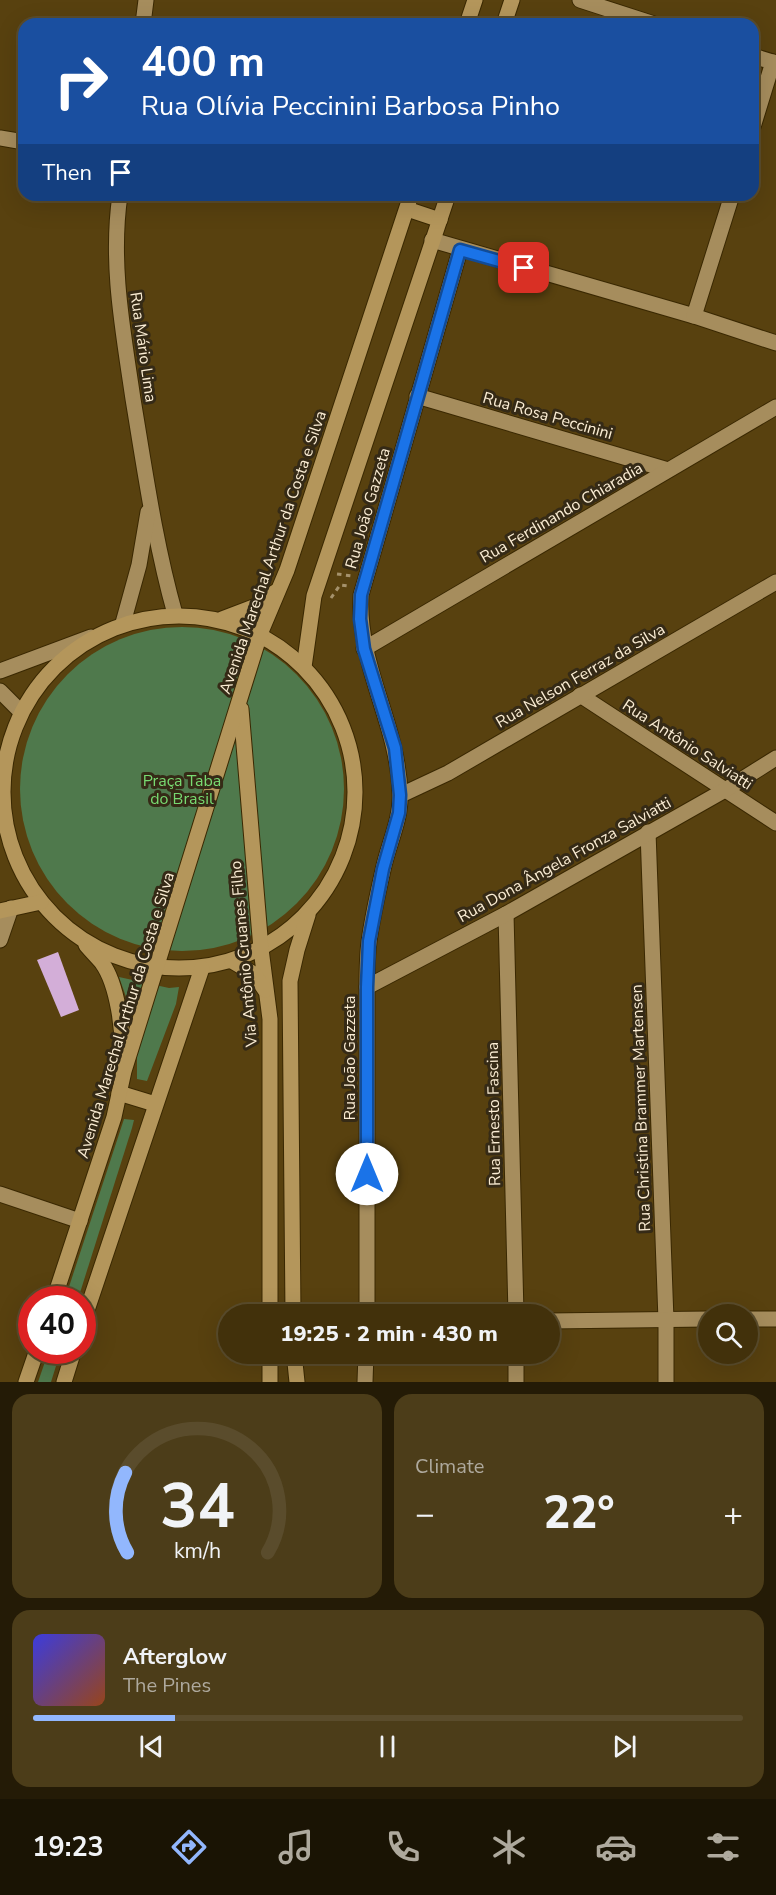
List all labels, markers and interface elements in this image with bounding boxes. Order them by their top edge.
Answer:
text: 400 m [141,34,265,91]
icon: right [42,42,120,120]
text: Rua Olívia Peccinini Barbosa Pinho [141,88,560,125]
icon: arrive [104,156,137,189]
text: Then [42,158,92,188]
pin [498,242,549,293]
icon: arrive [507,251,540,284]
street label: Rua Mário Lima [124,290,162,404]
street label: Rua Rosa Peccinini [480,387,615,445]
street label: Avenida Marechal Arthur da Costa e Silva [214,408,332,697]
street label: Rua João Gazzeta [340,445,396,571]
street label: Rua Ferdinando Chiaradia [476,457,647,569]
street label: Rua Nelson Ferraz da Silva [492,618,669,733]
street label: Rua Antônio Salviatti [618,694,757,795]
park label: Praça Taba do Brasil [143,770,221,810]
street label: Rua Dona Ângela Fronza Salviatti [454,792,675,928]
street label: Via Antônio Cruanes Filho [225,860,263,1049]
street label: Avenida Marechal Arthur da Costa e Silva [72,870,180,1161]
street label: Rua Christina Brammer Martensen [626,984,656,1232]
street label: Rua João Gazzeta [339,995,361,1121]
street label: Rua Ernesto Fascina [482,1042,506,1186]
position arrow [335,1142,399,1206]
speed limit sign: 40 [18,1286,96,1364]
map controls [698,1304,758,1364]
button: search [698,1304,758,1364]
text: 19:25 · 2 min · 430 m [280,1319,498,1349]
text: Climate [415,1453,484,1480]
text: 34 [160,1464,234,1549]
text: 22° [543,1483,615,1544]
text: − [415,1492,435,1537]
text: + [723,1492,743,1537]
text: km/h [173,1536,221,1566]
text: Afterglow [123,1642,227,1672]
text: The Pines [123,1672,211,1699]
icon: previous [135,1730,168,1763]
icon: pause [371,1730,404,1763]
icon: next [608,1730,641,1763]
icon: directions [168,1826,210,1868]
icon: music [275,1826,317,1868]
icon: phone [382,1826,424,1868]
icon: climate [488,1826,530,1868]
icon: car [595,1826,637,1868]
icon: filters [702,1826,744,1868]
text: 19:23 [32,1829,104,1866]

